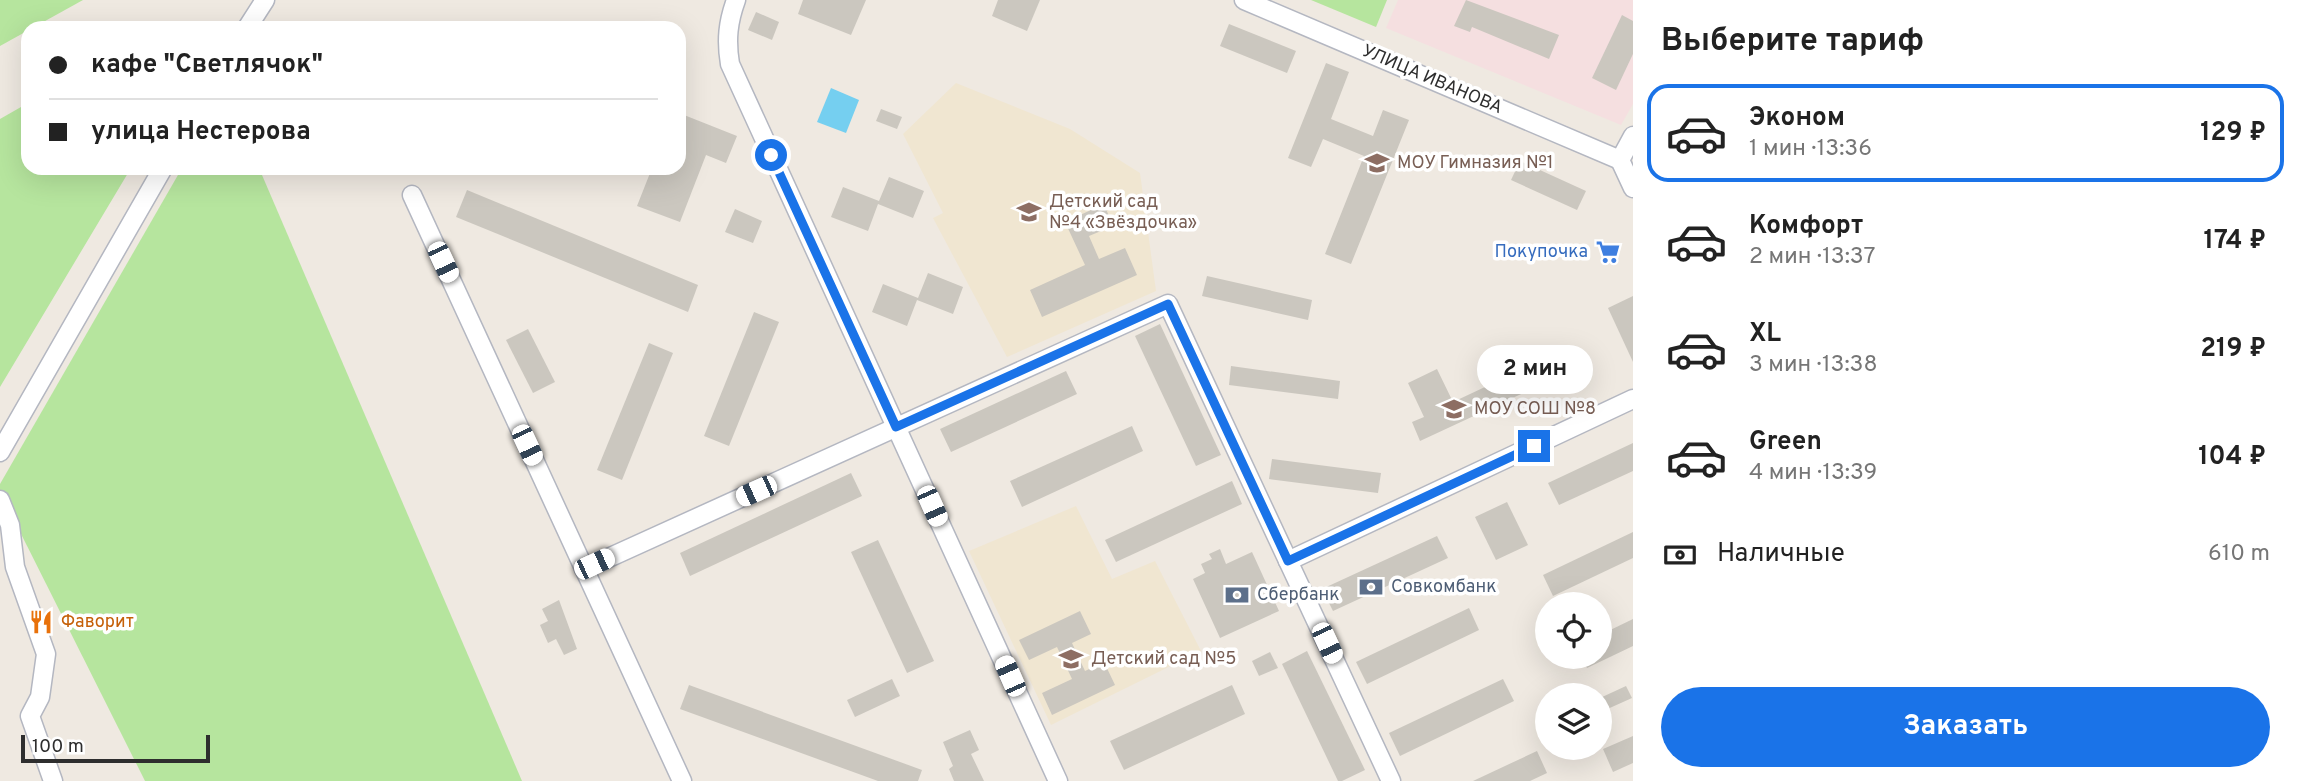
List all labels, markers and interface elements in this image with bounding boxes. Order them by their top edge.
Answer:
text: Выберите тариф [1661,22,1924,62]
street label: УЛИЦА ИВАНОВА [1358,40,1506,120]
text: кафе "Светлячок" [91,49,323,82]
icon: car [1665,102,1728,165]
text: Эконом [1749,102,1845,135]
text: улица Нестерова [91,116,311,149]
text: 129 ₽ [2200,117,2266,150]
text: 1 мин · 13:36 [1749,135,1872,164]
route start [755,139,787,171]
school or university icon: МОУ Гимназия №1 [1363,149,1391,177]
place label: МОУ Гимназия №1 [1397,152,1554,175]
place label: Детский сад №4 «Звёздочка» [1049,191,1197,235]
school or university icon: Детский сад №4 «Звёздочка» [1015,198,1043,226]
icon: car [1665,210,1728,273]
text: Комфорт [1749,210,1863,243]
text: 174 ₽ [2204,225,2266,258]
supermarket icon: Покупочка [1594,238,1622,266]
car [425,239,462,285]
place label: Покупочка [1495,241,1588,264]
text: 2 мин · 13:37 [1749,243,1875,272]
icon: car [1665,318,1728,381]
text: XL [1749,318,1781,351]
text: 219 ₽ [2200,333,2266,366]
callout: 2 мин [1476,344,1592,394]
text: 3 мин · 13:38 [1749,351,1877,380]
text: 2 мин [1503,355,1567,384]
school or university icon: МОУ СОШ №8 [1440,395,1468,423]
place label: МОУ СОШ №8 [1474,398,1596,421]
car [509,422,546,468]
icon: car [1665,426,1728,489]
text: Green [1749,426,1822,459]
route end [1518,430,1550,462]
text: 104 ₽ [2198,441,2266,474]
text: 4 мин · 13:39 [1749,459,1877,488]
car [733,473,780,509]
car [914,483,951,529]
icon: cash [1661,536,1699,574]
text: Наличные [1717,538,1845,571]
text: 610 m [2208,540,2270,569]
car [571,546,618,582]
bank icon: Совкомбанк [1357,573,1385,601]
place label: Совкомбанк [1391,576,1496,599]
bank icon: Сбербанк [1223,581,1251,609]
place label: Сбербанк [1257,584,1340,607]
map controls [1535,592,1612,760]
button: locate [1535,592,1612,669]
restaurant icon: Фаворит [27,608,55,636]
place label: Фаворит [61,611,134,634]
car [1309,620,1346,666]
school or university icon: Детский сад №5 [1057,645,1085,673]
place label: Детский сад №5 [1091,648,1236,671]
car [992,653,1029,699]
button: layers [1535,683,1612,760]
button: Заказать [1661,687,2270,767]
scale bar [21,732,210,764]
text: 100 m [32,735,84,759]

